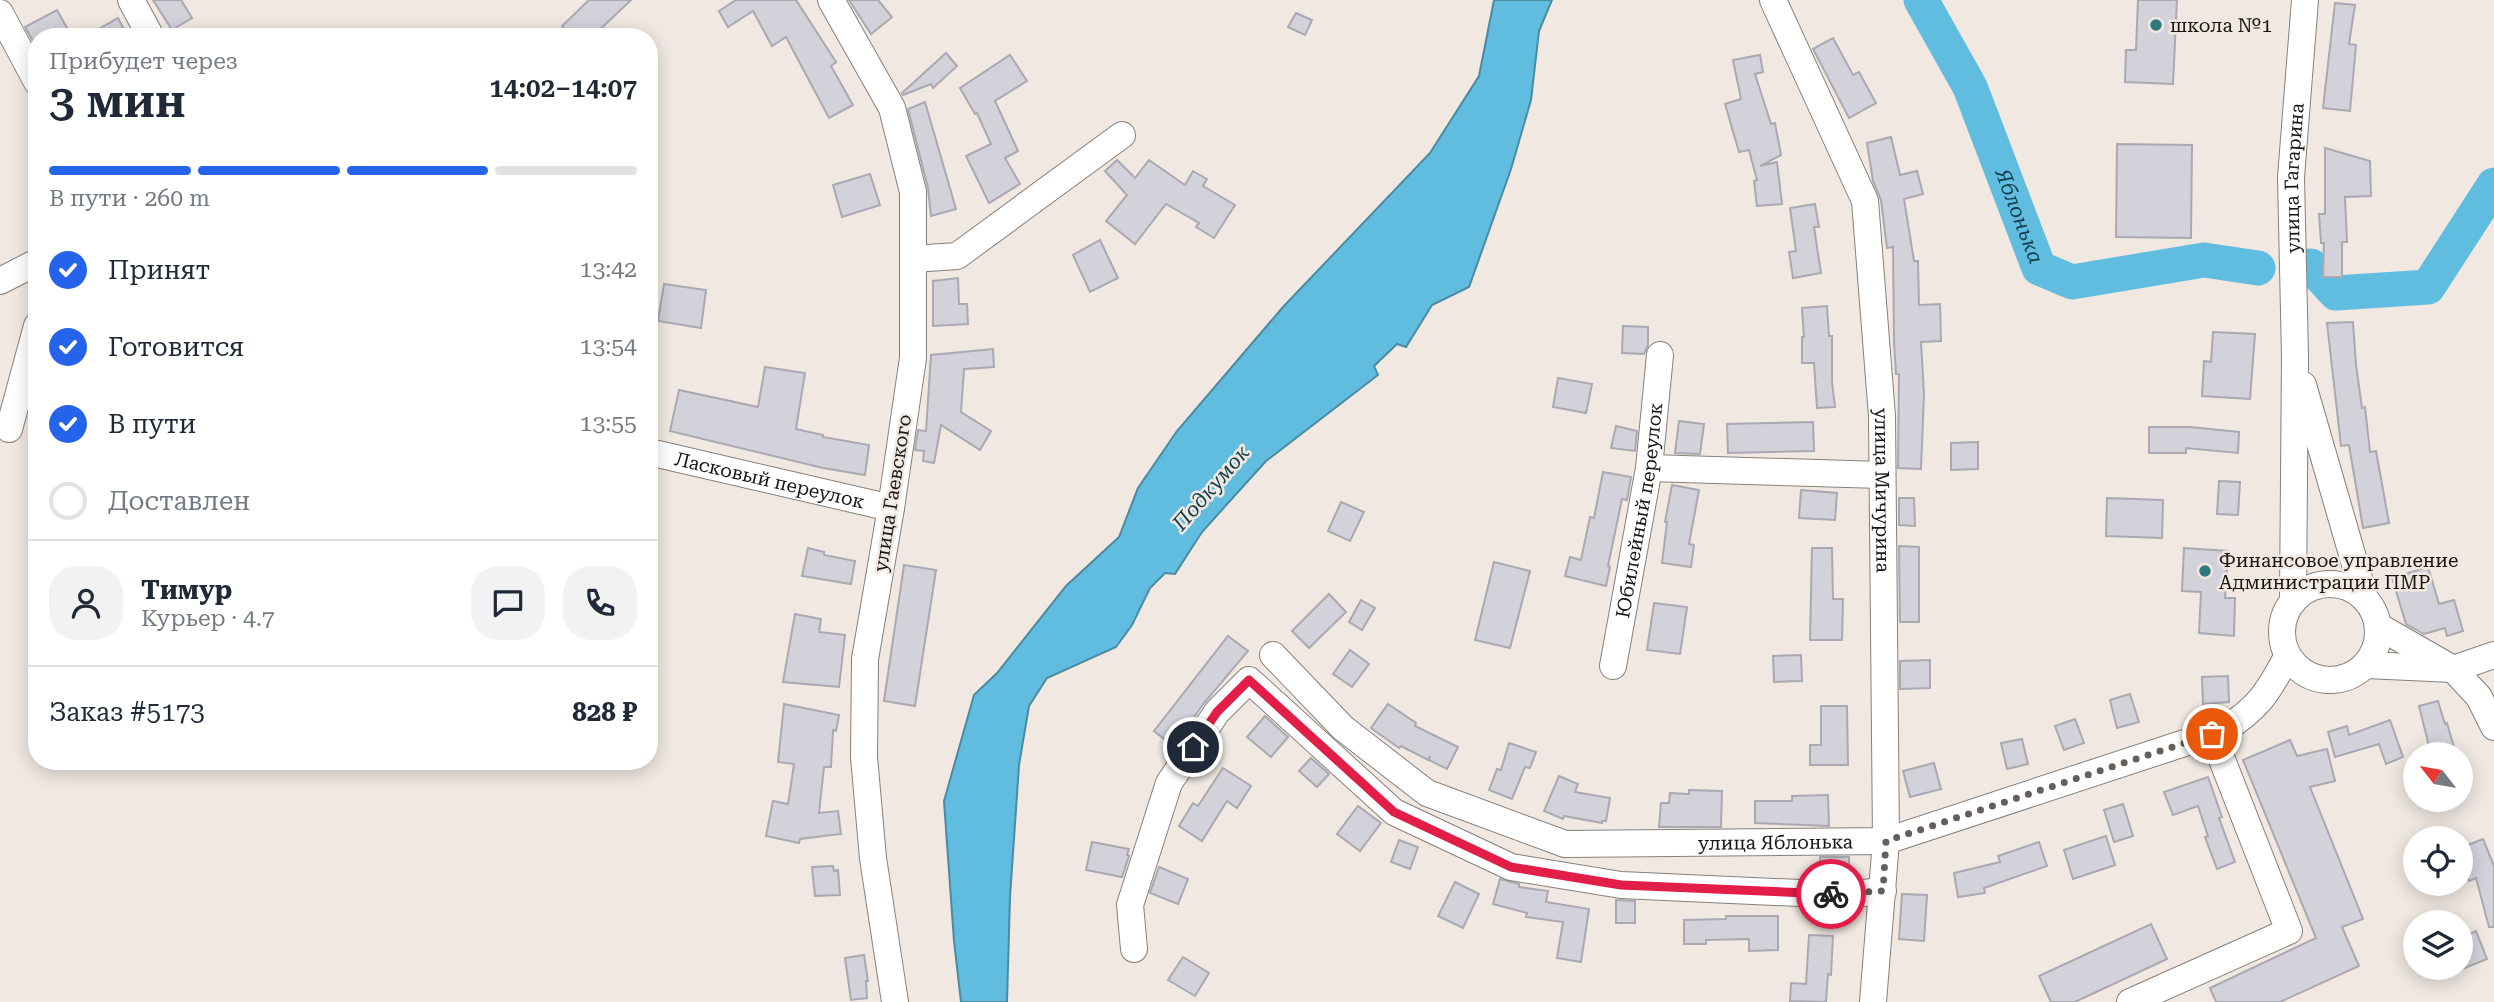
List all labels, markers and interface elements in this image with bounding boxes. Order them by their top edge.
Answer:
place label: школа №1 [2170,14,2272,37]
marker: школа №1 [2148,17,2164,33]
text: Прибудет через [49,48,238,75]
text: 14:02–14:07 [489,73,637,103]
text: 3 мин [49,74,186,128]
street label: улица Гагарина [2280,101,2309,254]
water label: Яблонька [1990,164,2048,267]
text: В пути · 260 m [49,185,210,212]
icon: check [49,251,87,289]
text: Принят [108,255,210,285]
text: 13:42 [580,256,637,283]
icon: check [49,328,87,366]
text: Готовится [108,332,244,362]
text: 13:54 [580,333,637,360]
street label: Юбилейный переулок [1611,401,1667,620]
icon: check [49,405,87,443]
street label: улица Мичурина [1869,407,1894,573]
text: В пути [108,409,196,439]
text: 13:55 [580,410,637,437]
street label: улица Гаевского [869,413,916,573]
water label: Подкумок [1167,440,1255,536]
street label: Ласковый переулок [672,447,867,514]
text: Доставлен [108,486,250,516]
place label: Финансовое управление Администрации ПМР [2219,549,2458,594]
marker: Финансовое управление Администрации ПМР [2197,563,2213,579]
button: person [49,566,123,640]
button: chat [471,566,545,640]
button: phone [563,566,637,640]
text: Тимур [141,575,232,605]
text: Курьер · 4.7 [141,605,275,632]
text: Заказ #5173 [49,697,205,727]
text: 828 ₽ [572,697,637,727]
pin [2182,704,2242,764]
icon: bag [2193,715,2231,753]
pin [1163,717,1223,777]
icon: home [1174,728,1212,766]
north arrow [2403,742,2473,812]
map controls [2403,742,2473,980]
button: locate [2403,826,2473,896]
street label: улица Яблонька [1698,830,1854,855]
courier [1796,859,1866,929]
icon: bike [1812,875,1850,913]
button: layers [2403,910,2473,980]

